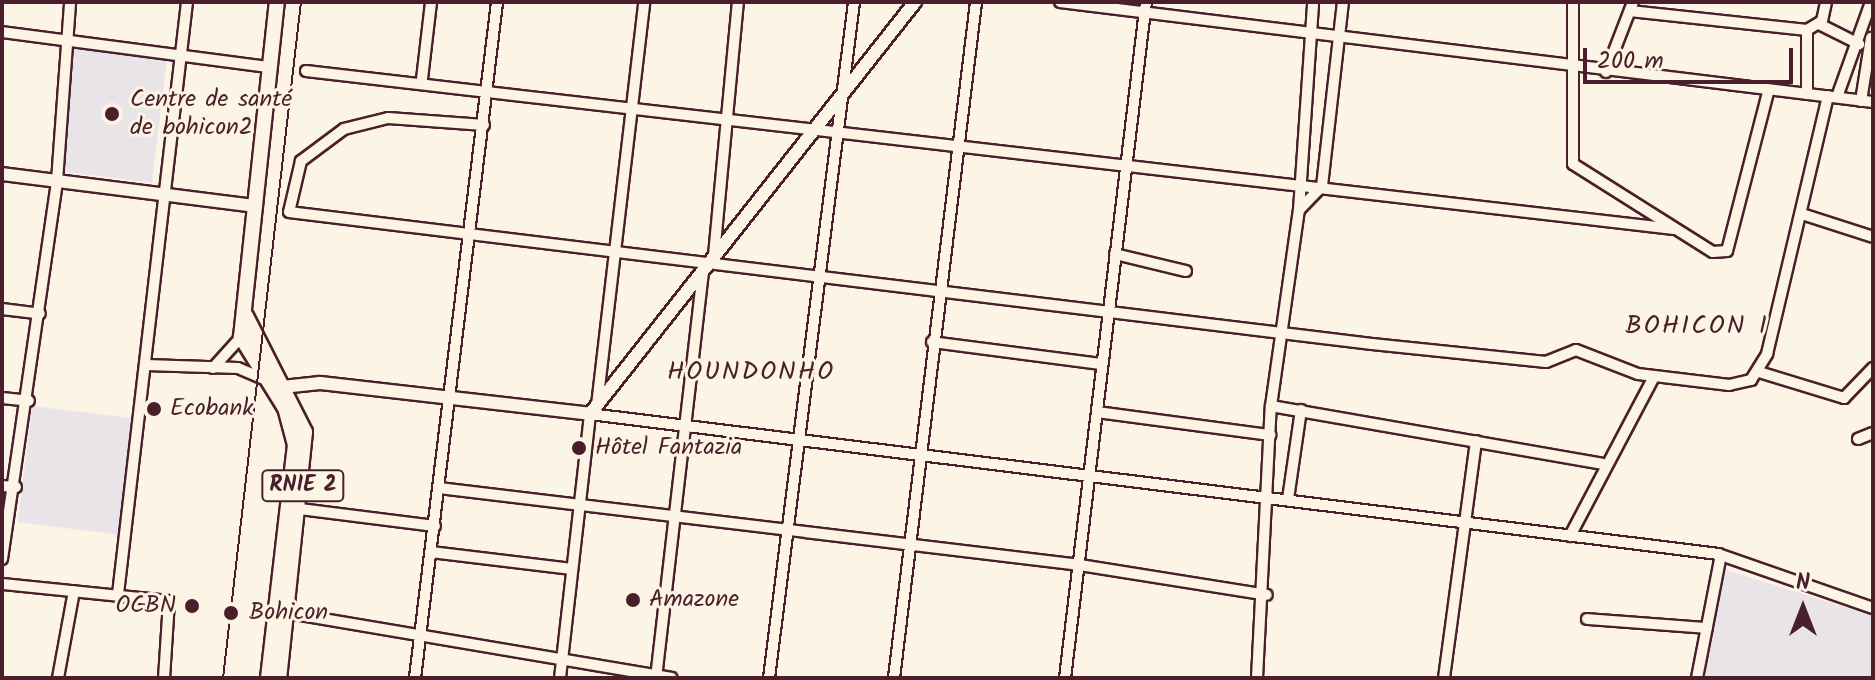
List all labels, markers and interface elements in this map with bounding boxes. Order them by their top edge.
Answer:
scale bar [1587,32,1797,82]
text: 200 m [1597,42,1664,81]
place label: Centre de santé de bohicon2 [130,86,292,142]
marker: Centre de santé de bohicon2 [101,103,123,125]
district label: BOHICON I [1625,311,1769,343]
district label: HOUNDONHO [667,357,835,389]
place label: Ecobank [170,395,253,423]
marker: Ecobank [145,400,163,418]
place label: Hôtel Fantazia [595,434,742,462]
marker: Hôtel Fantazia [570,439,588,457]
road number: RNIE 2 [261,468,345,504]
text: N [1796,566,1810,601]
north arrow [1763,568,1843,648]
place label: Amazone [649,586,739,614]
marker: Amazone [624,591,642,609]
place label: OCBN [115,592,176,620]
marker: OCBN [183,597,201,615]
place label: Bohicon [249,599,328,627]
marker: Bohicon [220,602,242,624]

